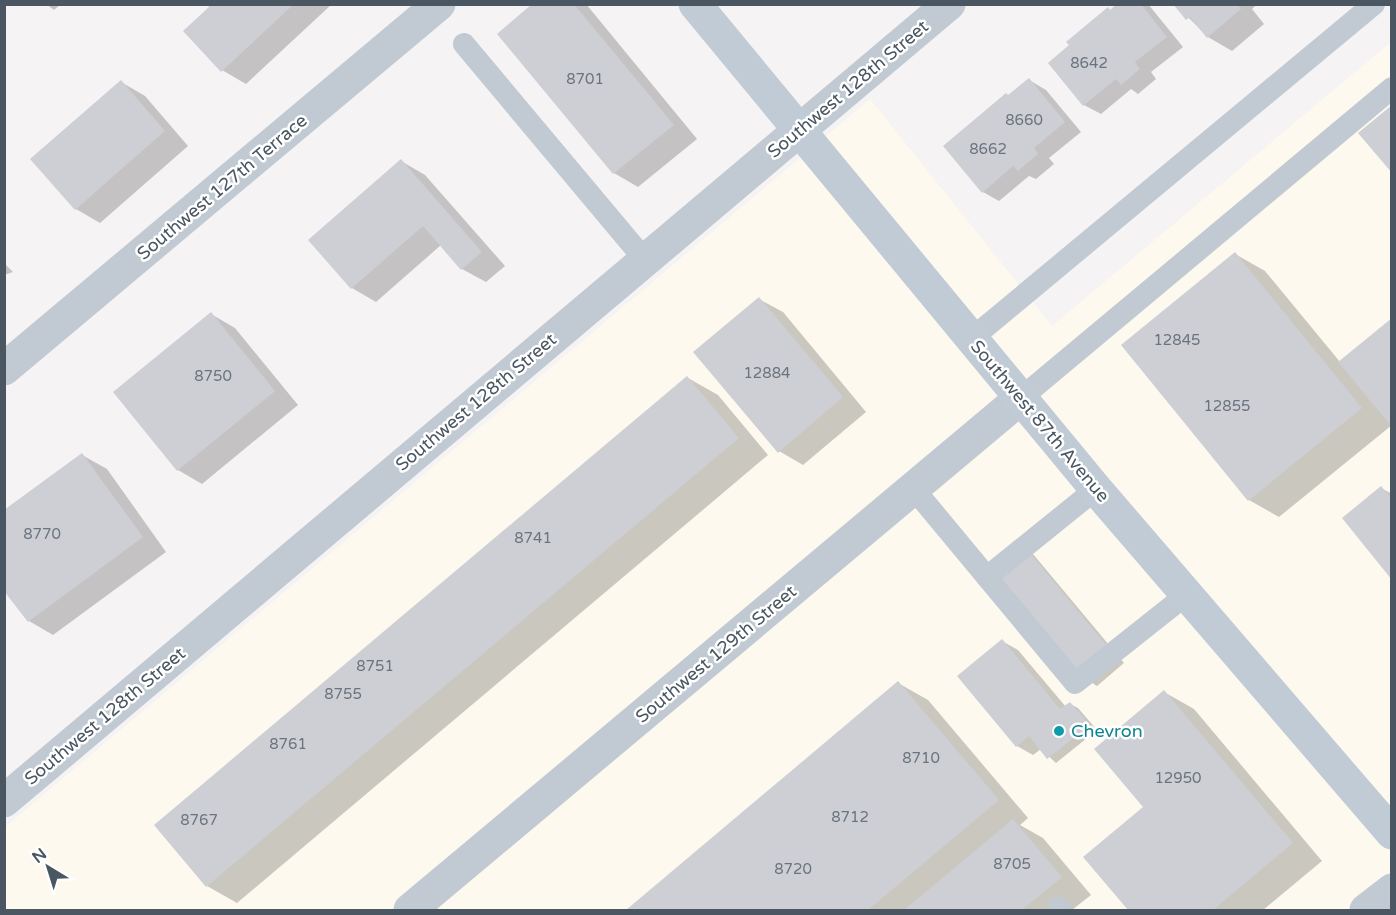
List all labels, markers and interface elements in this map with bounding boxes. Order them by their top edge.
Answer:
street label: Southwest 128th Street [763,15,933,163]
house number: 8642 [1070,54,1108,72]
house number: 8701 [566,70,604,88]
street label: Southwest 127th Terrace [133,109,311,265]
house number: 8660 [1005,111,1043,129]
house number: 8662 [969,140,1007,158]
street label: Southwest 128th Street [391,328,561,476]
house number: 12845 [1153,331,1201,349]
street label: Southwest 87th Avenue [966,336,1114,506]
house number: 12884 [743,364,791,382]
house number: 8750 [194,367,232,385]
house number: 12855 [1203,397,1251,415]
house number: 8770 [23,525,61,543]
house number: 8741 [514,529,552,547]
street label: Southwest 129th Street [631,580,801,728]
street label: Southwest 128th Street [20,642,190,790]
house number: 8751 [356,657,394,675]
house number: 8755 [324,685,362,703]
place label: Chevron [1071,720,1143,742]
marker: Chevron [1052,724,1066,738]
house number: 8761 [269,735,307,753]
house number: 8710 [902,749,940,767]
house number: 12950 [1154,769,1202,787]
house number: 8712 [831,808,869,826]
house number: 8767 [180,811,218,829]
north arrow [18,837,78,897]
text: N [28,844,51,868]
house number: 8705 [993,855,1031,873]
house number: 8720 [774,860,812,878]

